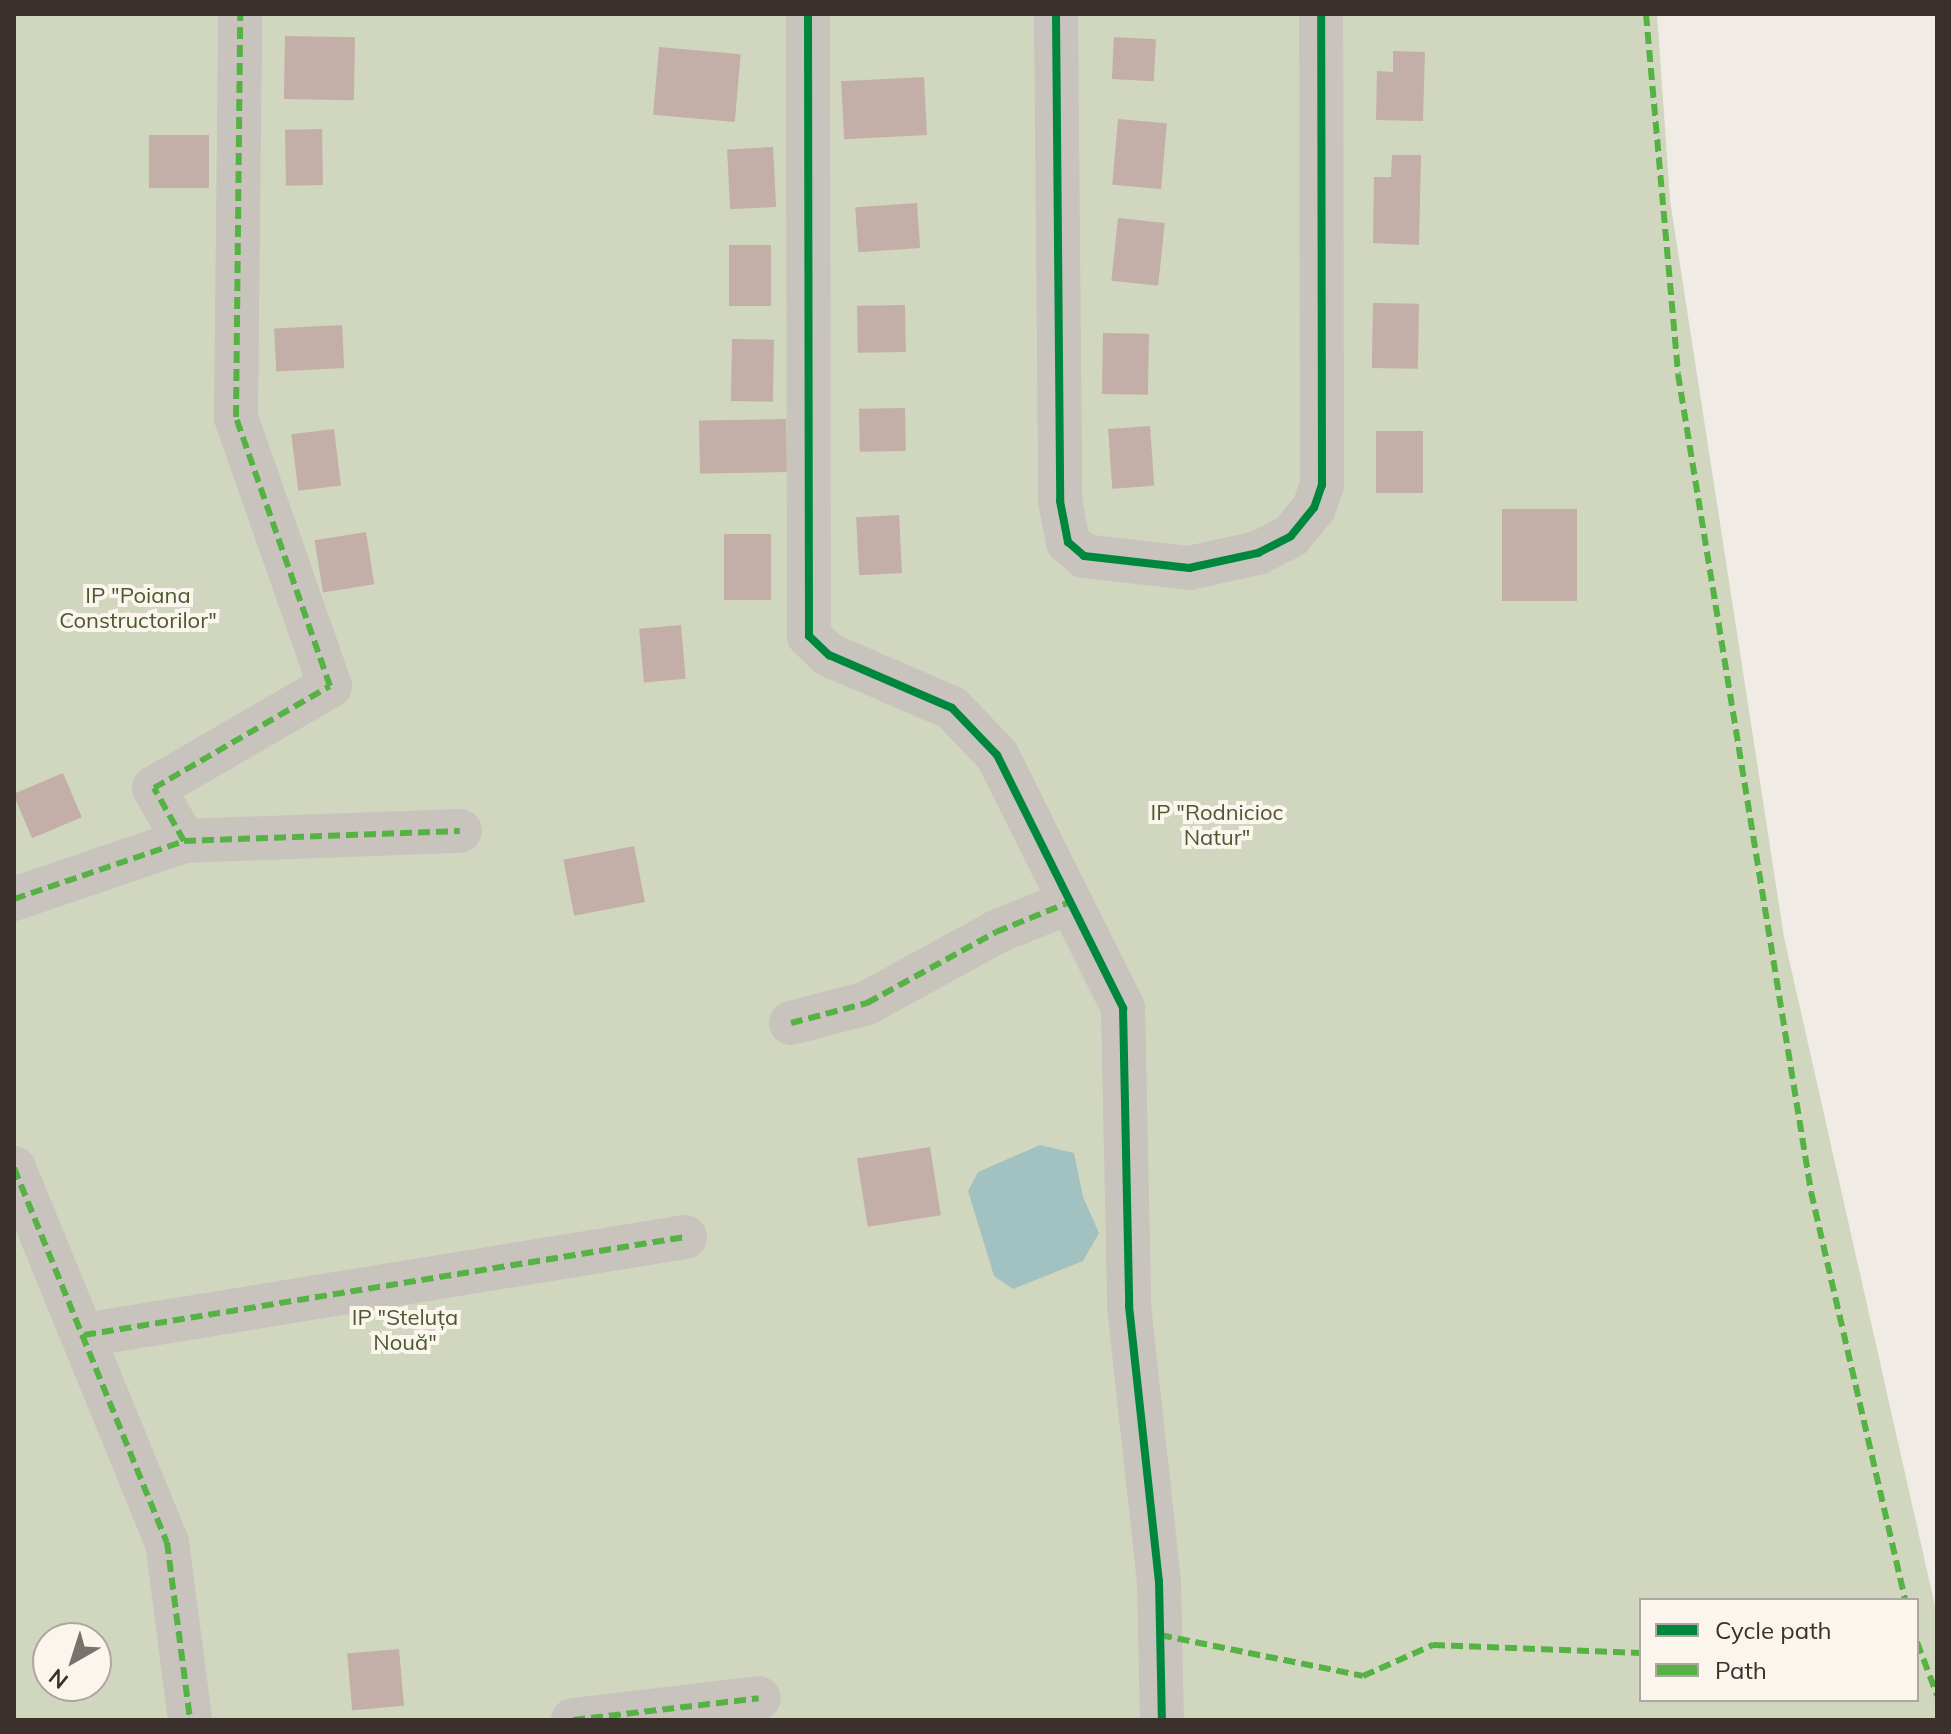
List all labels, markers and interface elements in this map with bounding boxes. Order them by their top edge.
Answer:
park label: IP "Poiana Constructorilor" [59,582,217,634]
park label: IP "Rodnicioc Natur" [1151,799,1283,850]
park label: IP "Steluța Nouă" [352,1304,458,1356]
legend [1639,1598,1919,1702]
text: Cycle path [1715,1615,1832,1645]
north arrow [32,1622,112,1702]
text: Path [1715,1655,1767,1685]
text: N [43,1663,73,1695]

